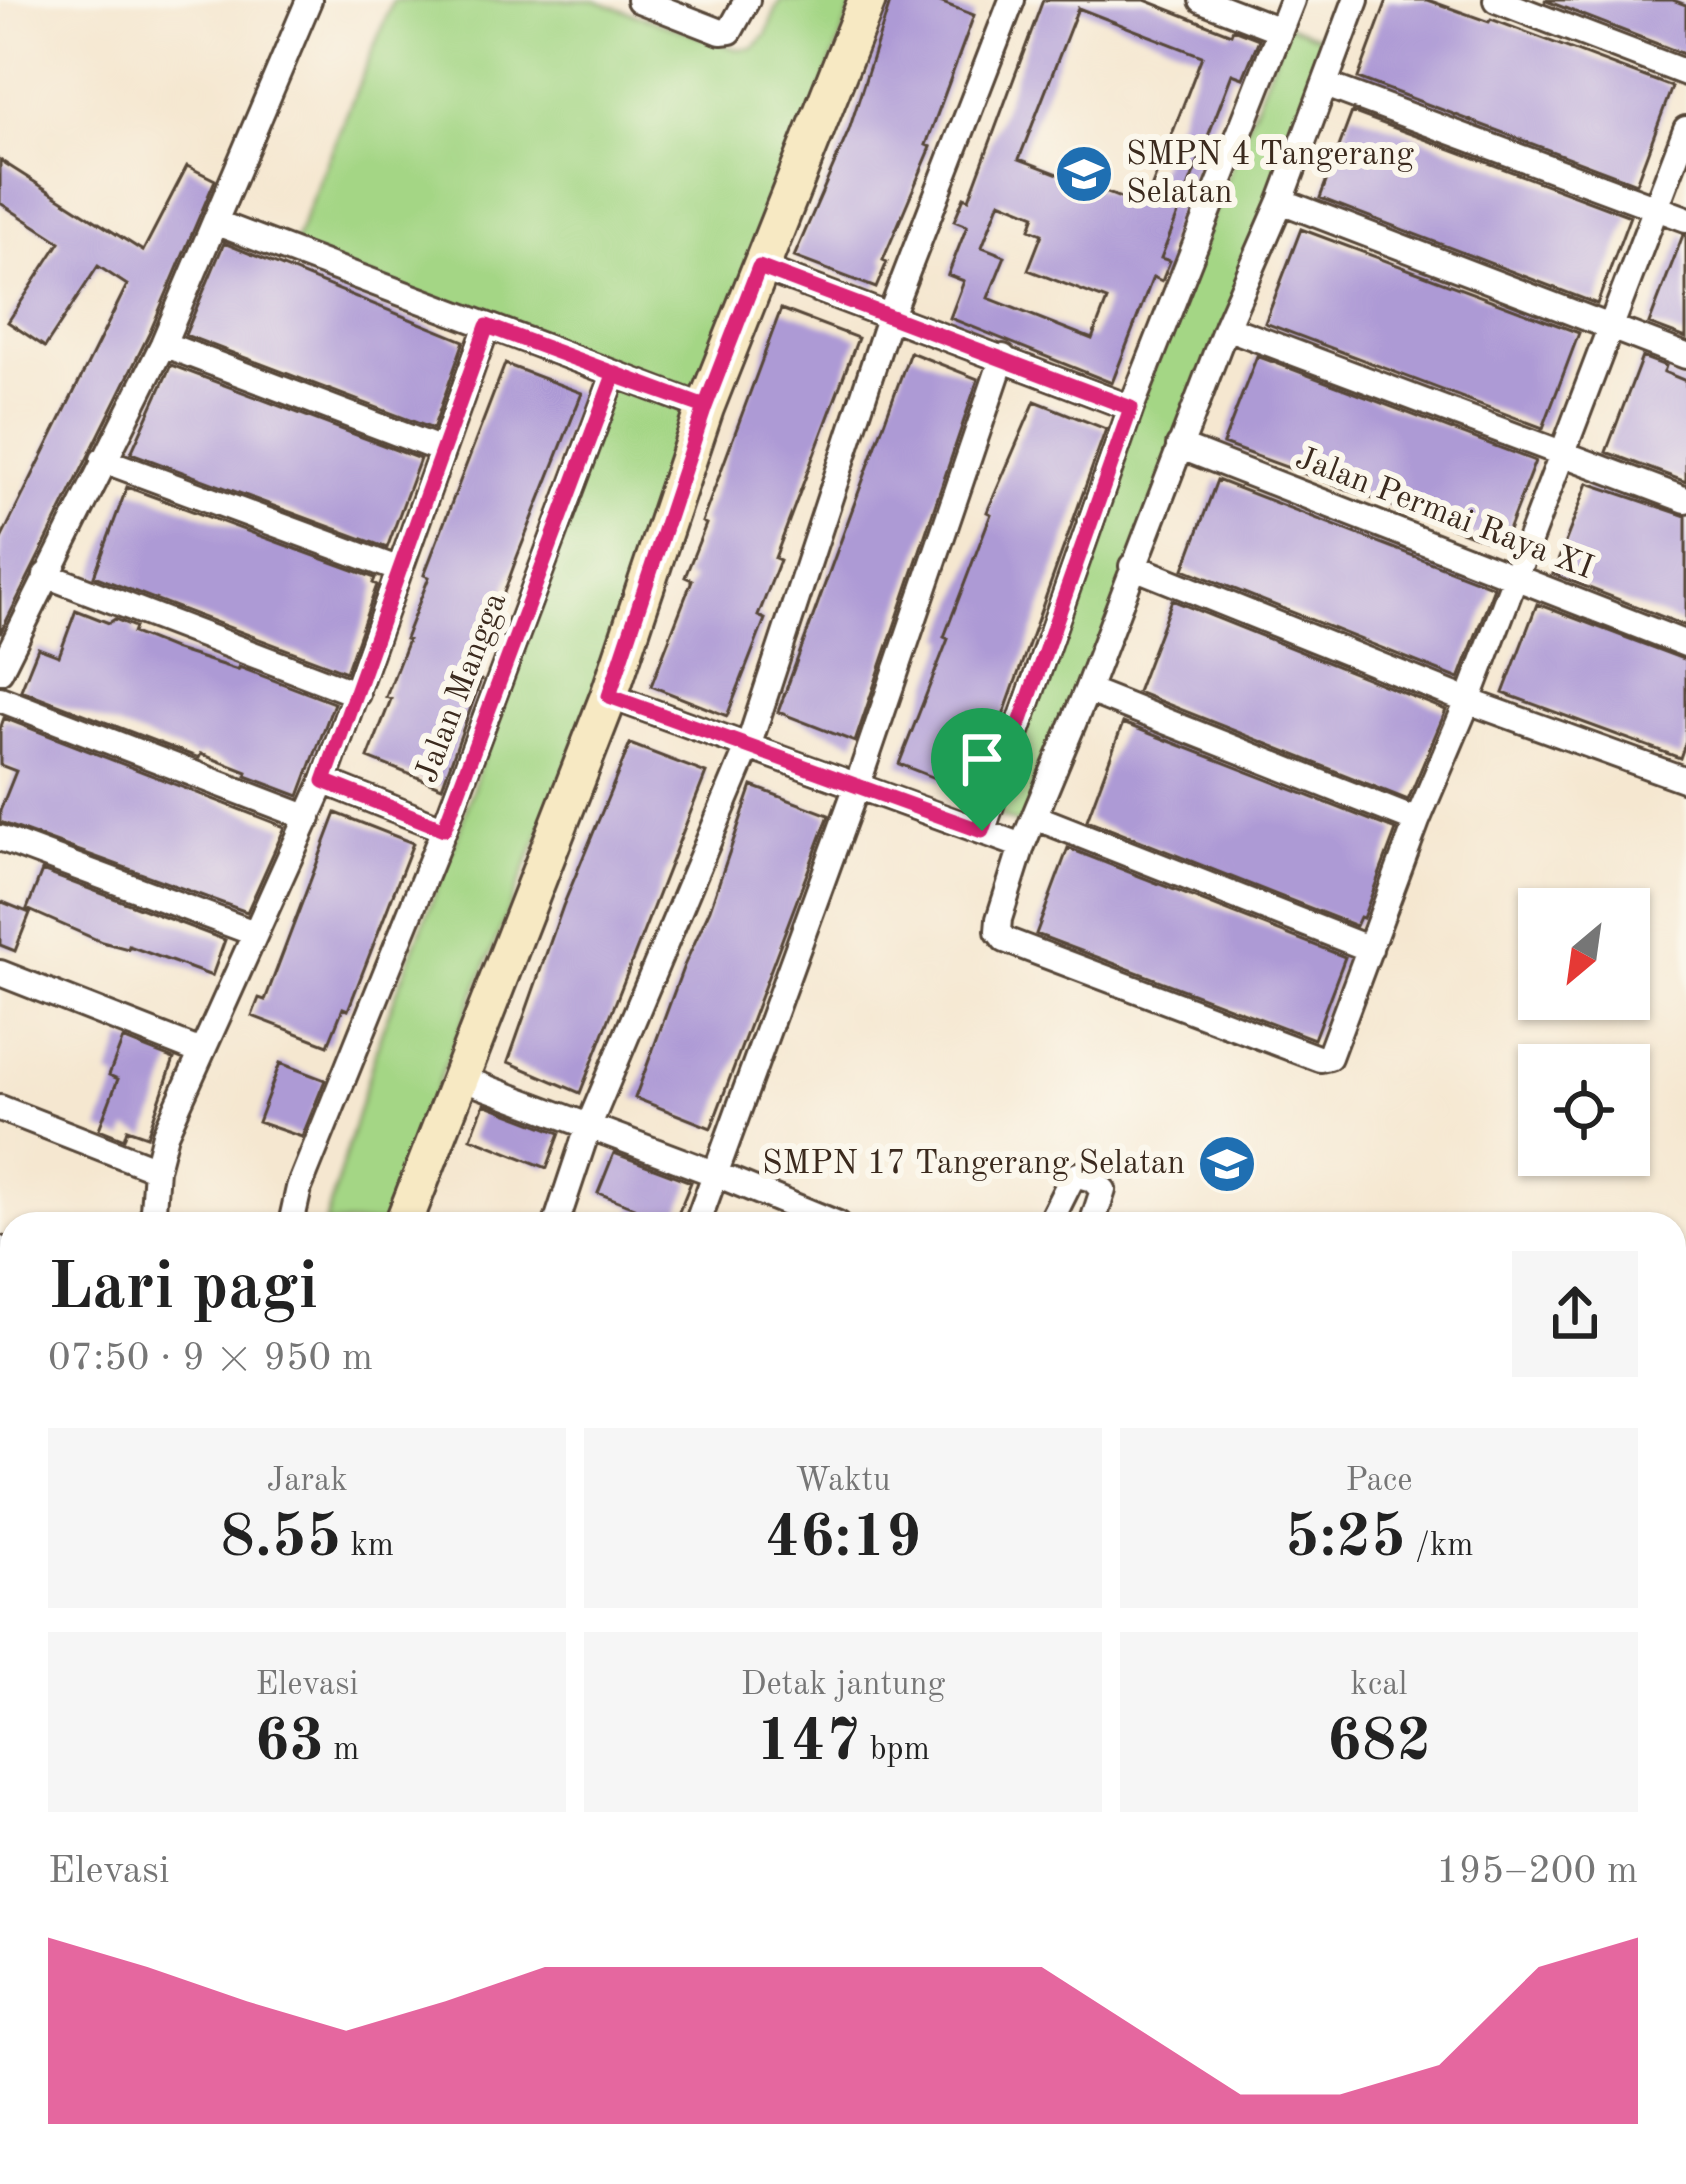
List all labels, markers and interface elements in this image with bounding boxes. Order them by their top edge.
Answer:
place label: SMPN 4 Tangerang Selatan [1126,139,1414,210]
school or university icon: SMPN 4 Tangerang Selatan [1053,143,1115,205]
street label: Jalan Permai Raya XI [1291,442,1597,586]
street label: Jalan Mangga [411,589,513,787]
pin [931,708,1033,831]
icon: arrive [949,726,1015,792]
north arrow [1518,888,1650,1020]
map controls [1518,888,1650,1176]
button: locate [1518,1044,1650,1176]
school or university icon: SMPN 17 Tangerang Selatan [1196,1133,1258,1195]
place label: SMPN 17 Tangerang Selatan [762,1148,1185,1181]
button: share [1512,1251,1638,1377]
text: Lari pagi [48,1257,318,1323]
text: 07:50 · 9 × 950 m [48,1339,373,1378]
text: Jarak [266,1465,348,1498]
text: Waktu [795,1465,891,1498]
text: Pace [1346,1465,1412,1498]
text: 8.55 [220,1509,341,1569]
text: 46:19 [765,1509,921,1569]
text: 5:25 [1285,1509,1406,1569]
text: km [341,1530,394,1563]
text: /km [1406,1530,1473,1563]
text: Elevasi [256,1669,358,1702]
text: Detak jantung [741,1669,945,1702]
text: kcal [1351,1669,1407,1702]
text: 63 [254,1713,324,1773]
text: 147 [756,1713,860,1773]
text: 682 [1327,1713,1431,1773]
text: m [324,1734,360,1767]
text: bpm [860,1734,930,1767]
text: Elevasi [48,1852,170,1891]
text: 195–200 m [1436,1852,1638,1891]

